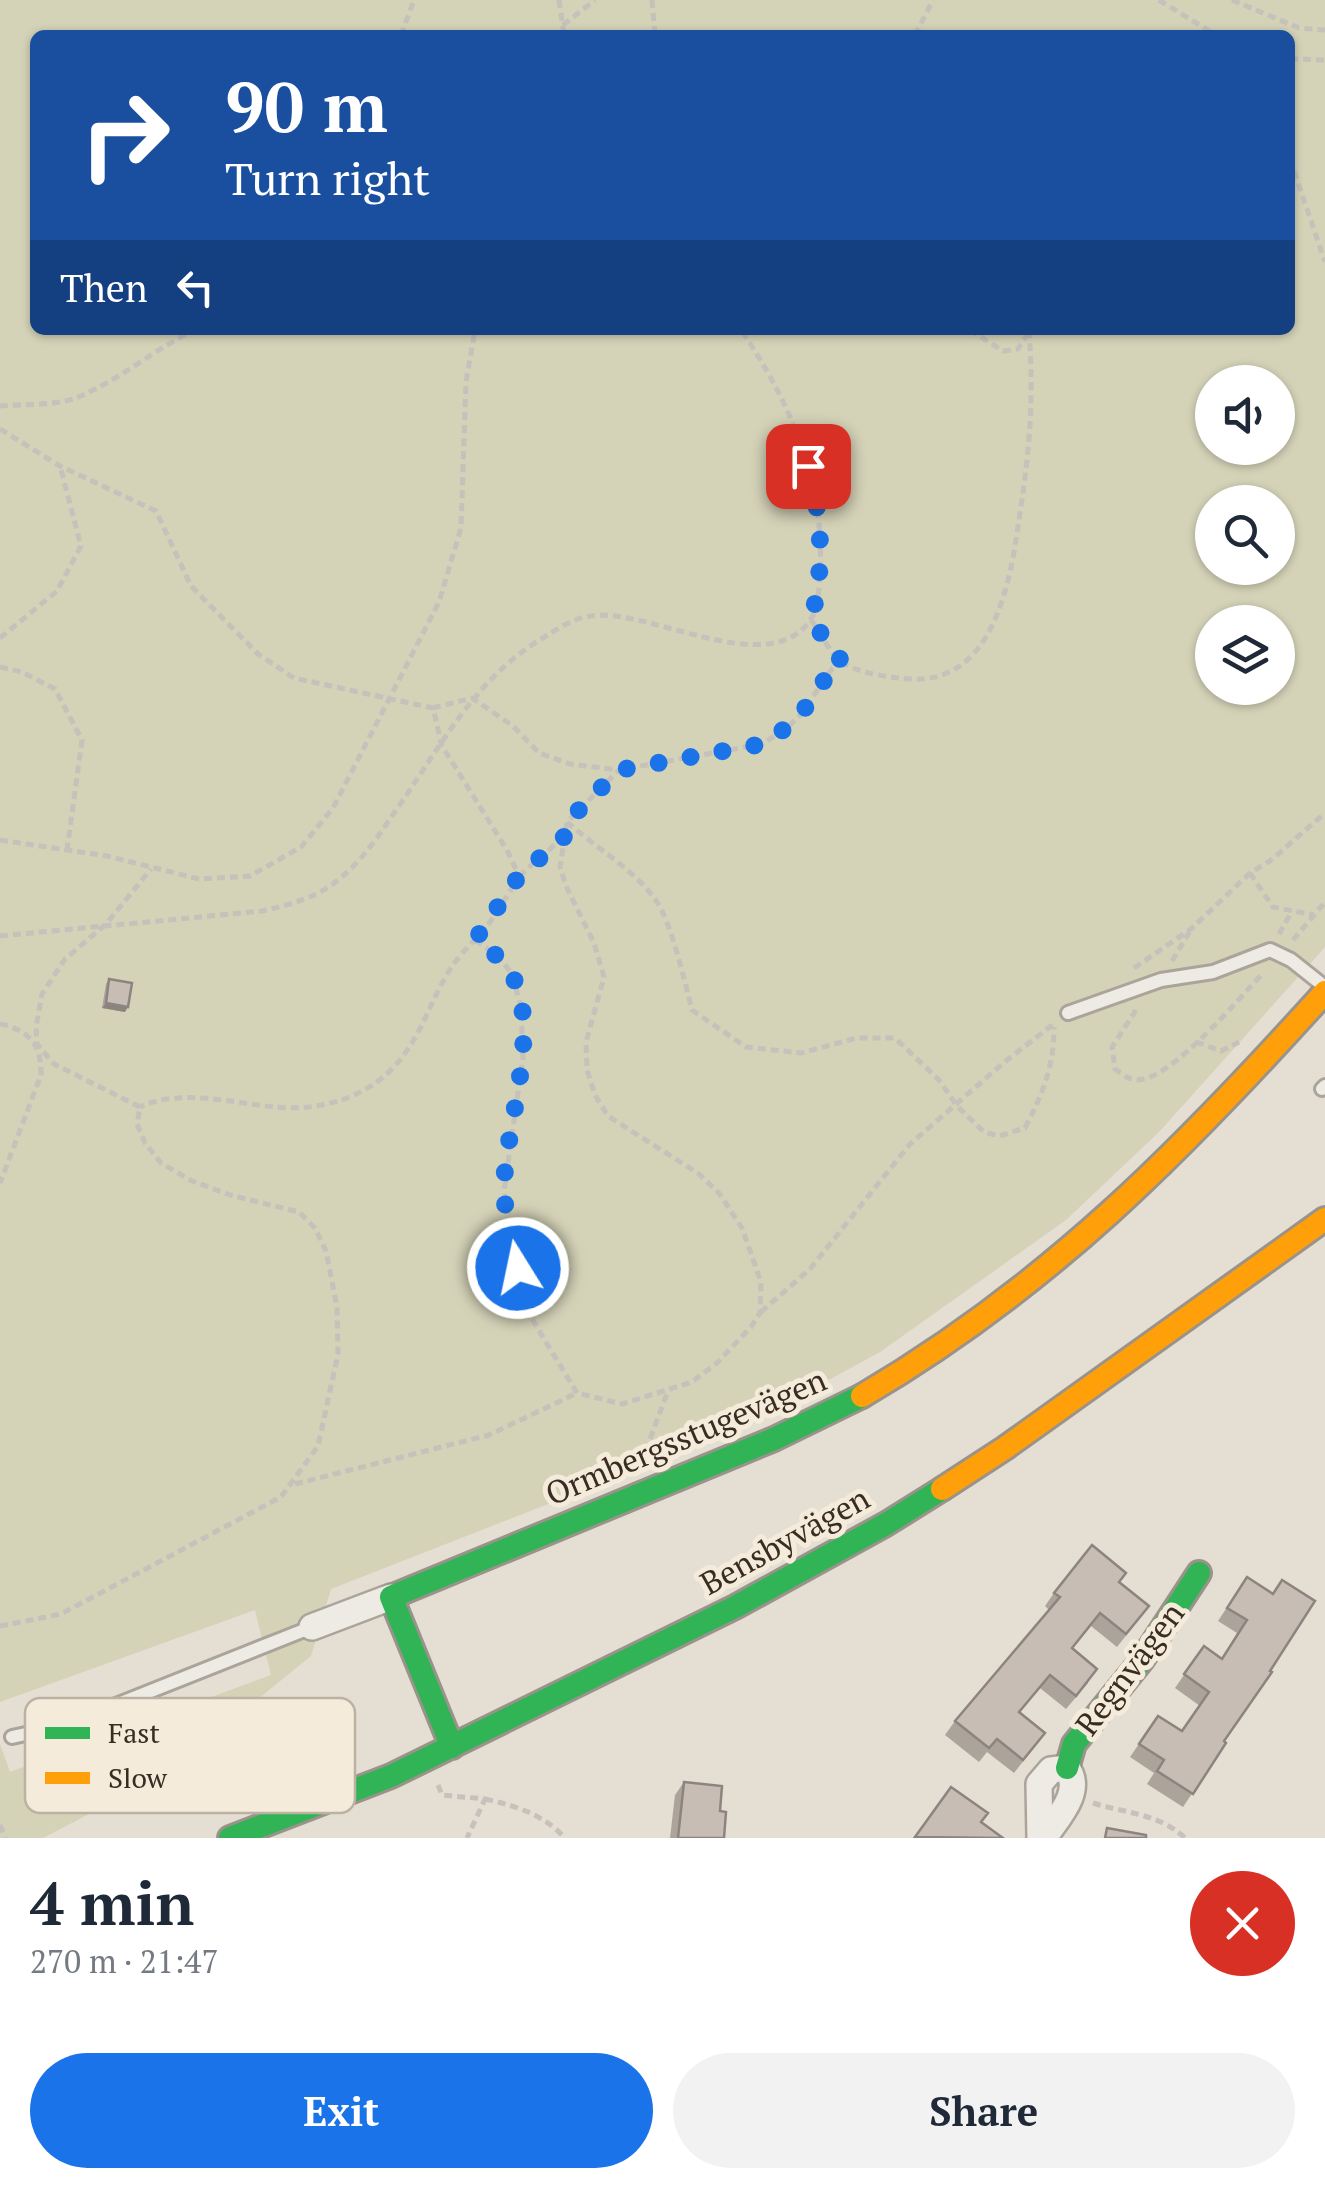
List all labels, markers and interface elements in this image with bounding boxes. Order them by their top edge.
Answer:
text: 90 m [225,59,388,152]
icon: right [60,70,190,200]
text: Turn right [225,148,430,208]
icon: left [168,260,223,315]
text: Then [60,263,148,313]
map controls [1195,365,1295,705]
button: sound [1195,365,1295,465]
pin [766,424,851,509]
icon: arrive [781,439,836,494]
button: search [1195,485,1295,585]
button: layers [1195,605,1295,705]
position arrow [466,1216,570,1320]
street label: Ormbergsstugevägen [539,1358,832,1514]
street label: Bensbyvägen [693,1476,876,1604]
street label: Regnvägen [1065,1593,1193,1743]
legend [25,1698,355,1813]
text: Fast [108,1714,160,1751]
text: Slow [108,1759,168,1796]
text: 4 min [30,1863,194,1942]
button: close [1190,1871,1295,1976]
text: 270 m · 21:47 [30,1940,218,1982]
button: Exit [30,2053,653,2168]
button: Share [673,2053,1295,2168]

